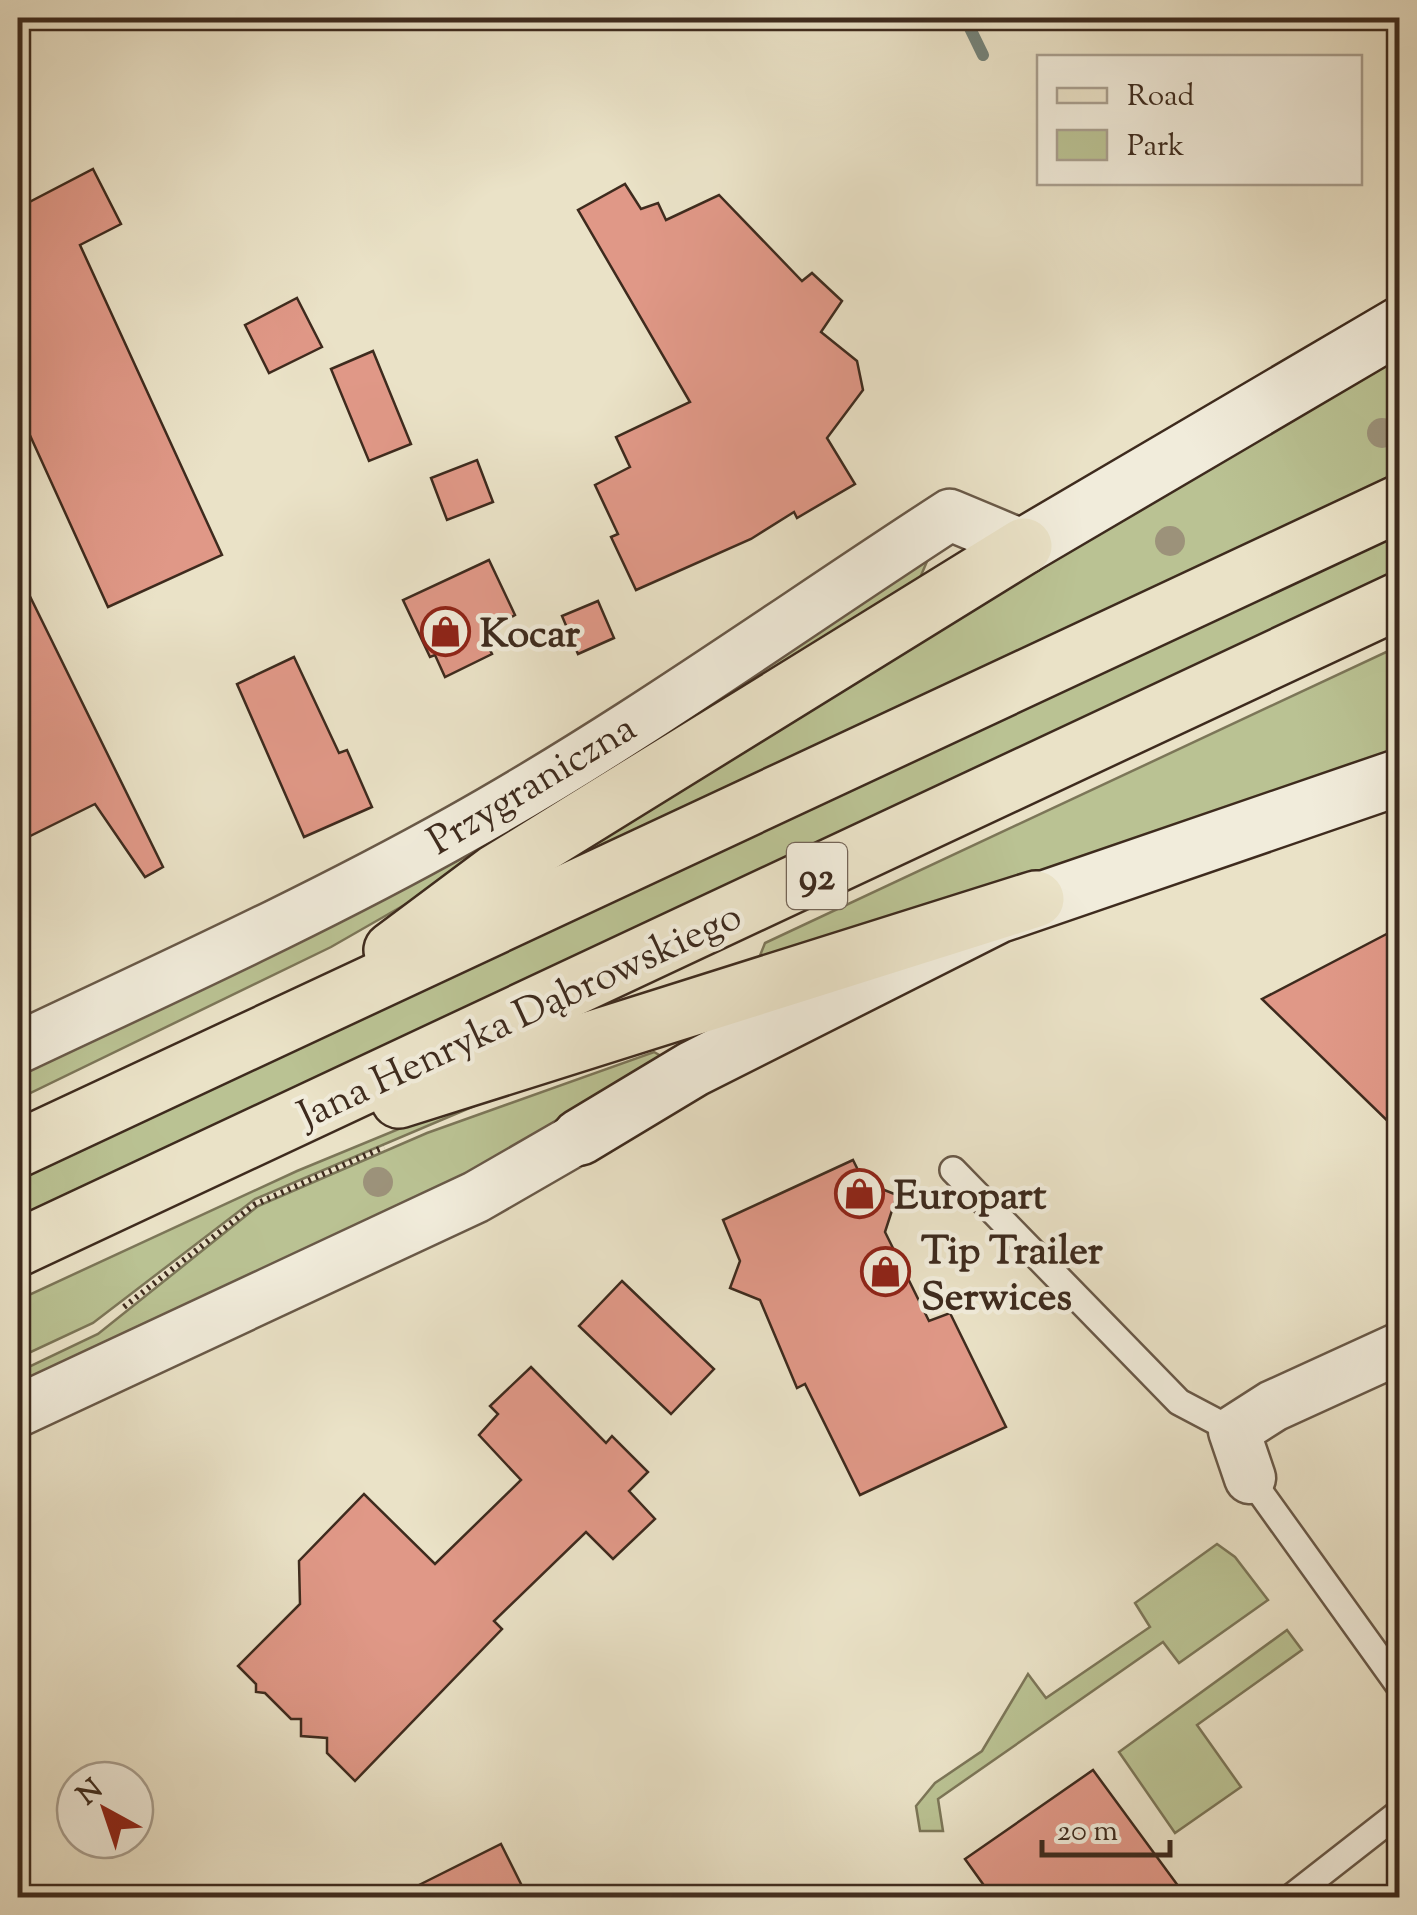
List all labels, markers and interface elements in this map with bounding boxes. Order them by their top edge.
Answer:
legend [1037,55,1362,185]
text: Road [1127,76,1194,119]
text: Park [1127,126,1184,169]
shop icon: Kocar [419,606,471,658]
place label: Kocar [480,608,581,665]
street label: Przygraniczna [418,702,648,872]
road number: 92 [787,843,847,909]
street label: Jana Henryka Dąbrowskiego [288,890,752,1147]
shop icon: Europart [833,1168,885,1220]
place label: Europart [894,1170,1047,1227]
place label: Tip Trailer Serwices [921,1225,1104,1328]
shop icon: Tip Trailer Serwices [860,1246,912,1298]
north arrow [55,1760,155,1860]
text: N [69,1771,112,1816]
scale bar [1042,1795,1170,1857]
text: 20 m [1057,1811,1118,1854]

